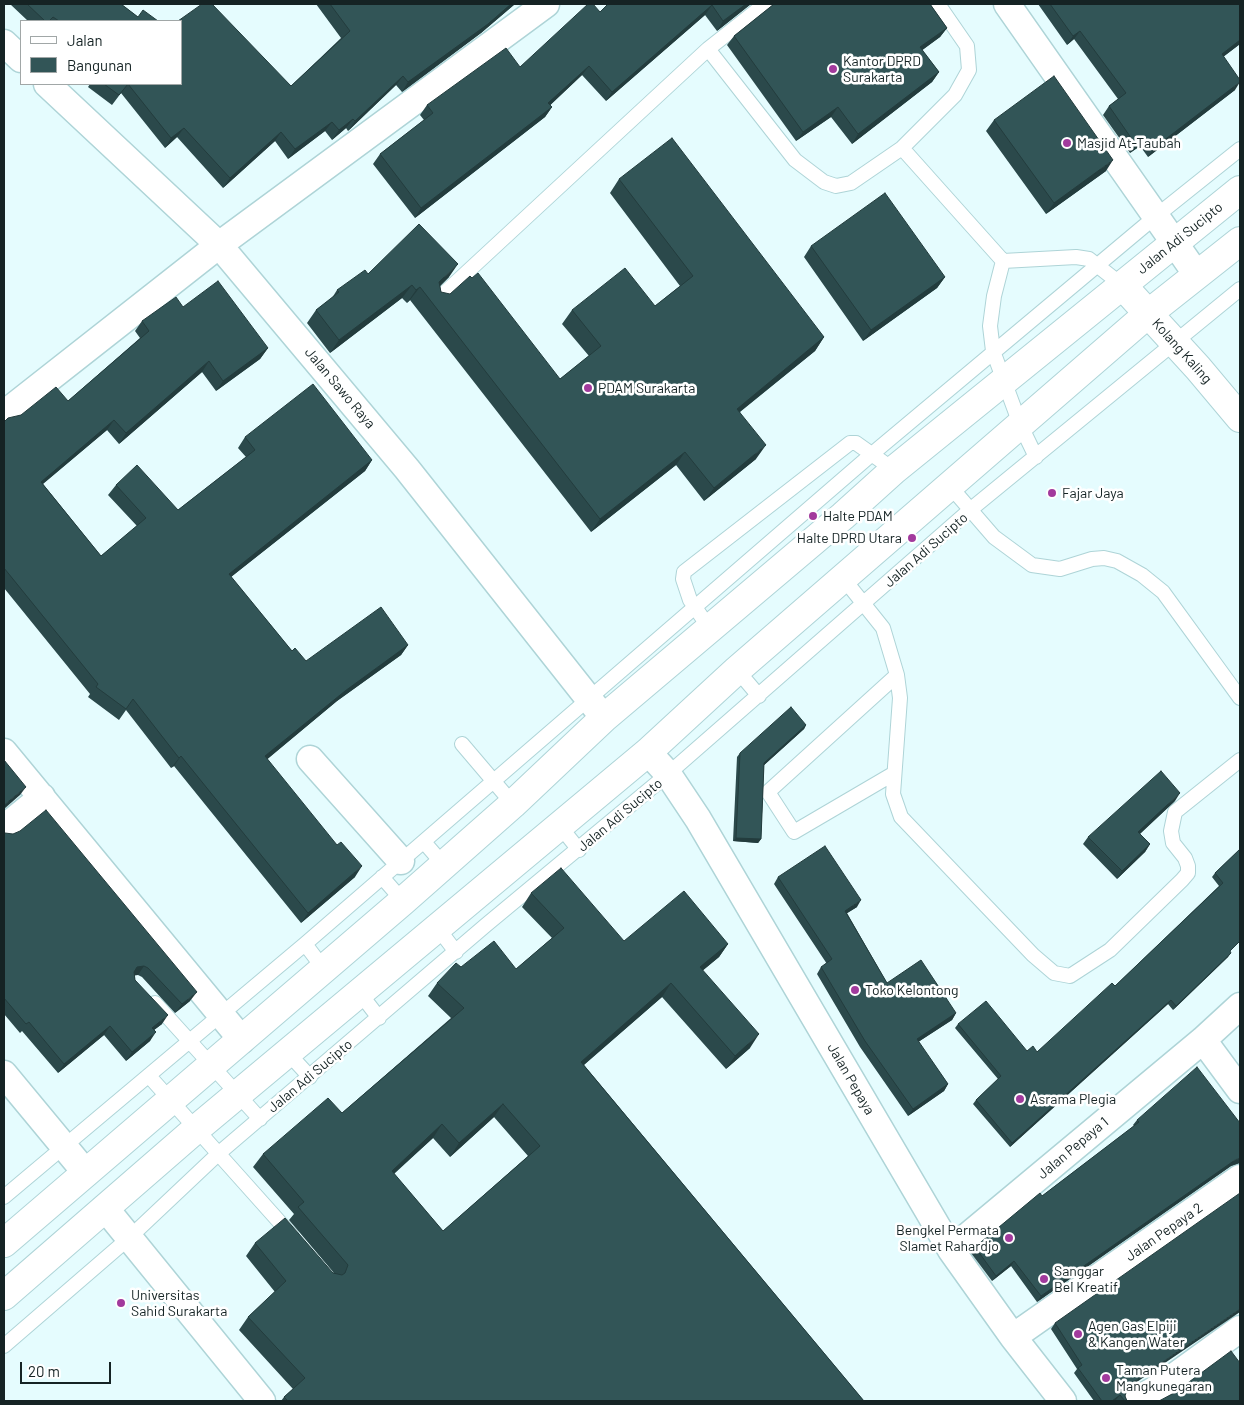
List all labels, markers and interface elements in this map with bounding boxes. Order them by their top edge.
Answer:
legend [20,20,182,85]
text: Jalan [67,31,103,49]
place label: Kantor DPRD Surakarta [843,53,921,85]
text: Bangunan [67,56,132,74]
marker: Kantor DPRD Surakarta [827,63,839,75]
place label: Masjid At-Taubah [1077,135,1181,151]
marker: Masjid At-Taubah [1061,137,1073,149]
street label: Jalan Adi Sucipto [1134,198,1226,278]
street label: Kolang Kaling [1148,315,1216,387]
street label: Jalan Sawo Raya [301,344,379,432]
place label: PDAM Surakarta [598,380,695,396]
marker: PDAM Surakarta [582,382,594,394]
place label: Fajar Jaya [1062,485,1124,501]
marker: Fajar Jaya [1046,487,1058,499]
place label: Halte PDAM [823,508,893,524]
street label: Jalan Adi Sucipto [881,509,971,591]
marker: Halte PDAM [807,510,819,522]
place label: Halte DPRD Utara [797,530,902,546]
marker: Halte DPRD Utara [906,532,918,544]
street label: Jalan Adi Sucipto [574,775,666,855]
place label: Toko Kelontong [865,982,959,998]
marker: Toko Kelontong [849,984,861,996]
street label: Jalan Adi Sucipto [264,1036,356,1116]
street label: Jalan Pepaya [824,1040,878,1118]
place label: Asrama Plegia [1030,1091,1116,1107]
marker: Asrama Plegia [1014,1093,1026,1105]
street label: Jalan Pepaya 1 [1034,1113,1112,1183]
street label: Jalan Pepaya 2 [1122,1199,1206,1265]
place label: Bengkel Permata Slamet Rahardjo [896,1222,999,1254]
marker: Bengkel Permata Slamet Rahardjo [1003,1232,1015,1244]
place label: Sanggar Bel Kreatif [1054,1263,1118,1295]
marker: Sanggar Bel Kreatif [1038,1273,1050,1285]
place label: Universitas Sahid Surakarta [131,1287,227,1320]
marker: Universitas Sahid Surakarta [115,1297,127,1309]
place label: Agen Gas Elpiji & Kangen Water [1088,1318,1185,1350]
marker: Agen Gas Elpiji & Kangen Water [1072,1328,1084,1340]
scale bar [22,1352,114,1384]
text: 20 m [28,1362,60,1380]
place label: Taman Putera Mangkunegaran [1116,1362,1212,1394]
marker: Taman Putera Mangkunegaran [1100,1372,1112,1384]

